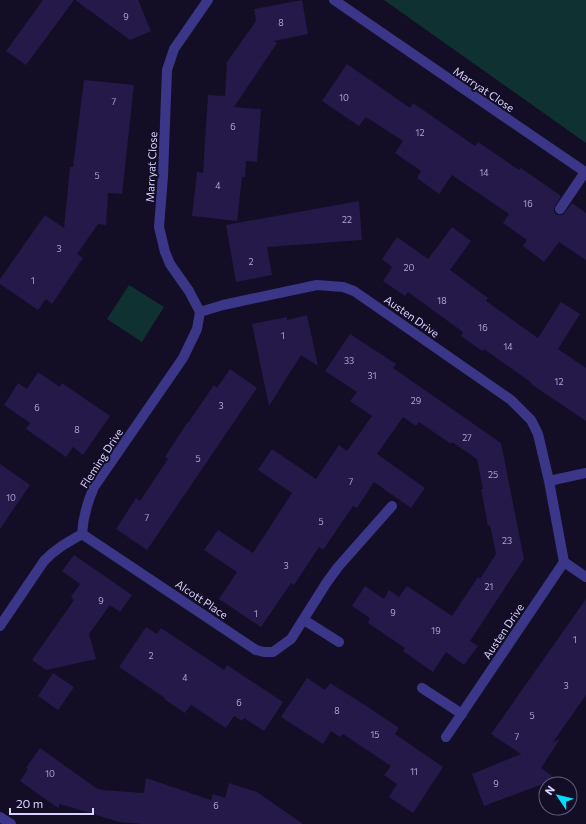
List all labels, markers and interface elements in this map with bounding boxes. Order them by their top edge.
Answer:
house number: 9 [123,11,129,22]
house number: 8 [278,17,284,28]
street label: Marryat Close [451,64,517,114]
house number: 10 [339,92,349,103]
house number: 7 [112,96,117,107]
house number: 6 [230,121,236,132]
house number: 12 [416,127,424,138]
street label: Marryat Close [143,131,159,203]
house number: 14 [479,167,489,178]
house number: 5 [94,170,100,181]
house number: 4 [215,180,221,191]
house number: 16 [523,198,533,209]
house number: 22 [342,214,352,225]
house number: 3 [56,243,62,254]
house number: 2 [249,256,254,267]
house number: 20 [404,262,415,273]
house number: 1 [31,275,35,286]
street label: Austen Drive [382,292,442,340]
house number: 18 [437,295,447,306]
house number: 16 [478,322,488,333]
house number: 1 [281,330,285,341]
house number: 14 [503,341,513,352]
house number: 33 [344,355,354,366]
house number: 31 [368,370,376,381]
house number: 12 [555,376,563,387]
house number: 29 [411,395,421,406]
house number: 3 [218,400,224,411]
house number: 6 [34,402,40,413]
house number: 8 [74,424,80,435]
street label: Fleming Drive [77,426,125,490]
house number: 27 [462,432,472,443]
house number: 5 [195,453,201,464]
house number: 25 [488,469,498,480]
house number: 7 [349,476,354,487]
house number: 10 [6,492,16,503]
house number: 7 [145,512,150,523]
house number: 5 [318,516,324,527]
house number: 23 [502,535,512,546]
house number: 3 [283,560,289,571]
street label: Alcott Place [173,577,231,621]
house number: 21 [485,581,493,592]
house number: 9 [98,595,104,606]
street label: Austen Drive [480,601,526,661]
house number: 9 [390,607,396,618]
house number: 1 [254,608,258,619]
house number: 19 [431,625,441,636]
house number: 1 [573,634,577,645]
house number: 2 [149,650,154,661]
house number: 4 [182,672,188,683]
house number: 3 [563,680,569,691]
house number: 6 [236,697,242,708]
house number: 8 [334,705,340,716]
house number: 5 [529,710,535,721]
house number: 15 [370,729,380,740]
house number: 7 [515,731,520,742]
house number: 11 [410,766,418,777]
house number: 10 [45,768,55,779]
north arrow [538,776,578,816]
house number: 9 [493,778,499,789]
text: N [542,783,557,797]
scale bar [10,790,93,816]
text: 20 m [16,796,43,810]
house number: 6 [213,800,219,811]

